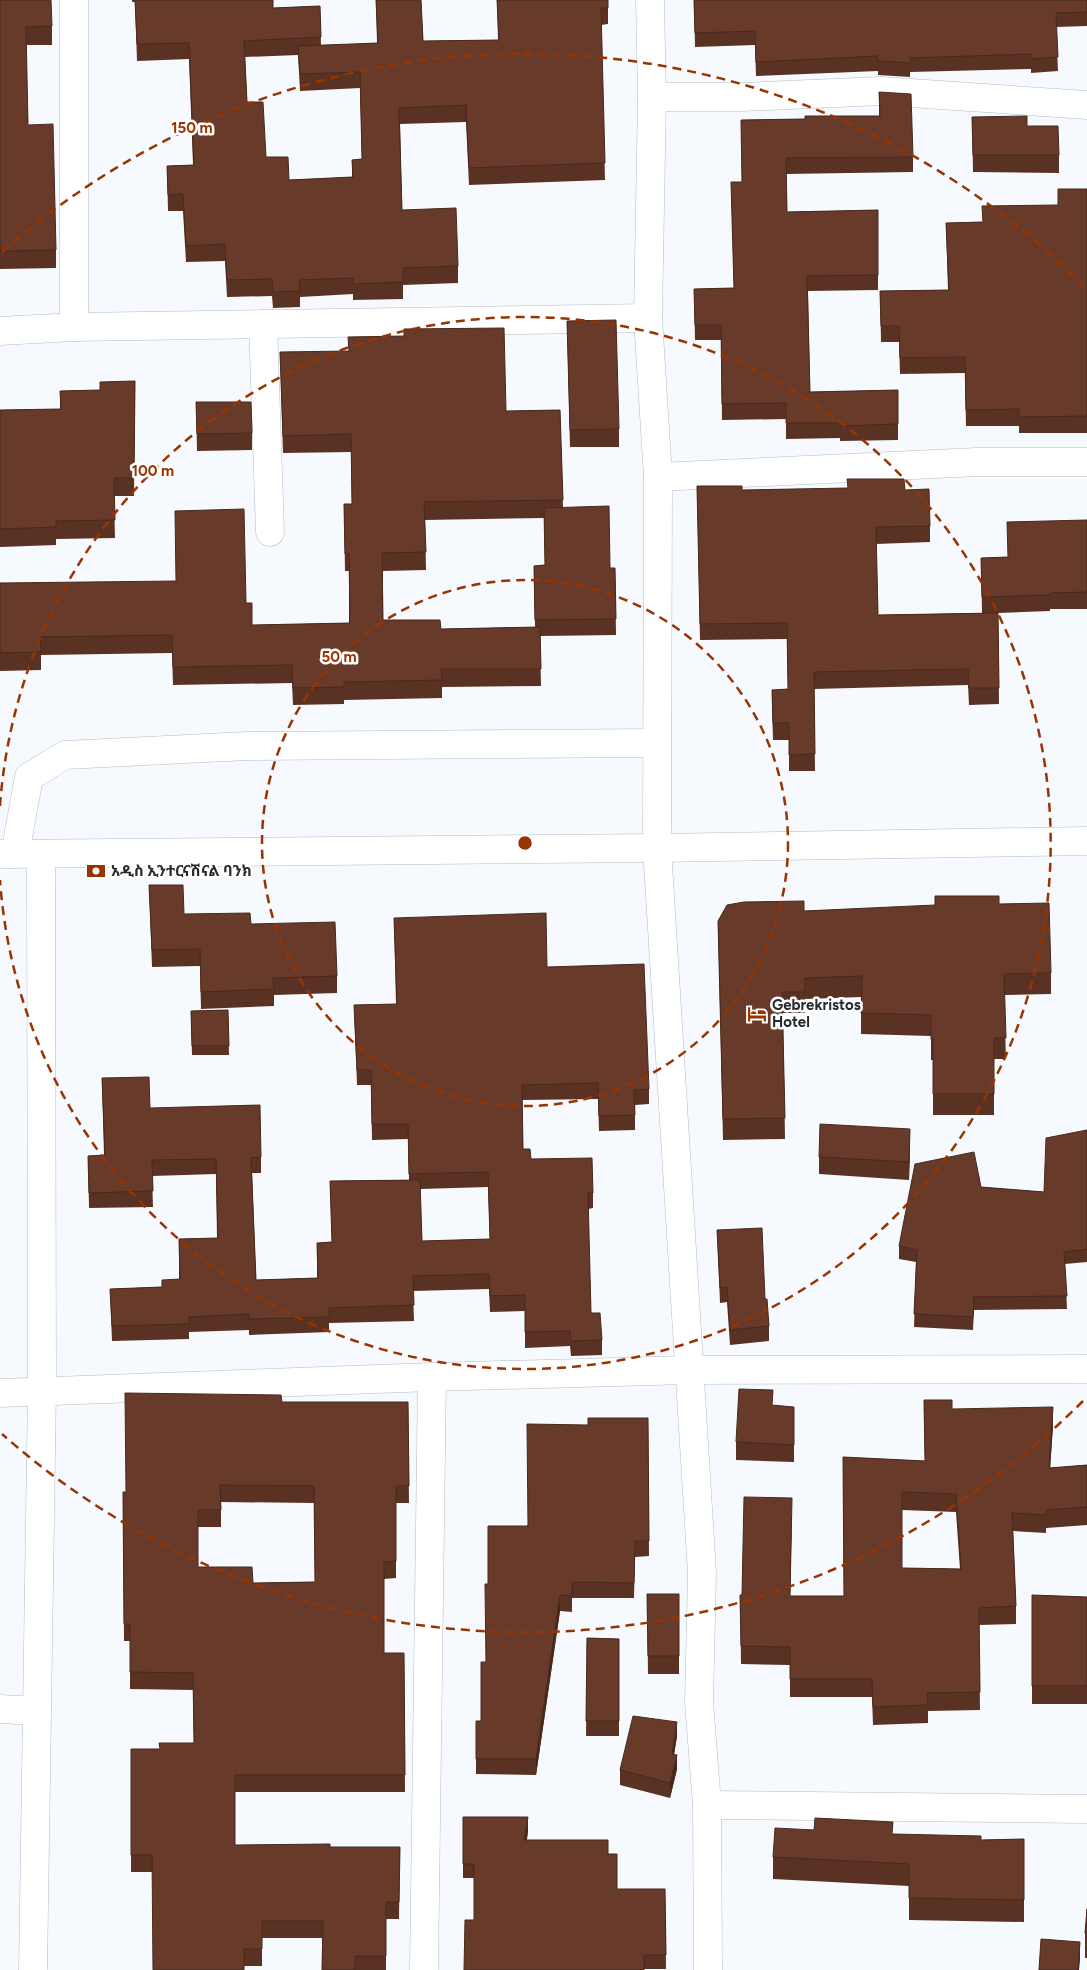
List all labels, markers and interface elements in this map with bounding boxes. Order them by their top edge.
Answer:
text: 150 m [171,119,213,137]
text: 100 m [132,462,174,480]
text: 50 m [321,648,357,666]
centre of rings [516,834,534,852]
bank icon: አዲስ ኢንተርናሽናል ባንክ [85,860,107,882]
place label: አዲስ ኢንተርናሽናል ባንክ [111,862,252,880]
place label: Gebrekristos Hotel [772,996,861,1031]
hotel icon: Gebrekristos Hotel [746,1003,768,1025]

